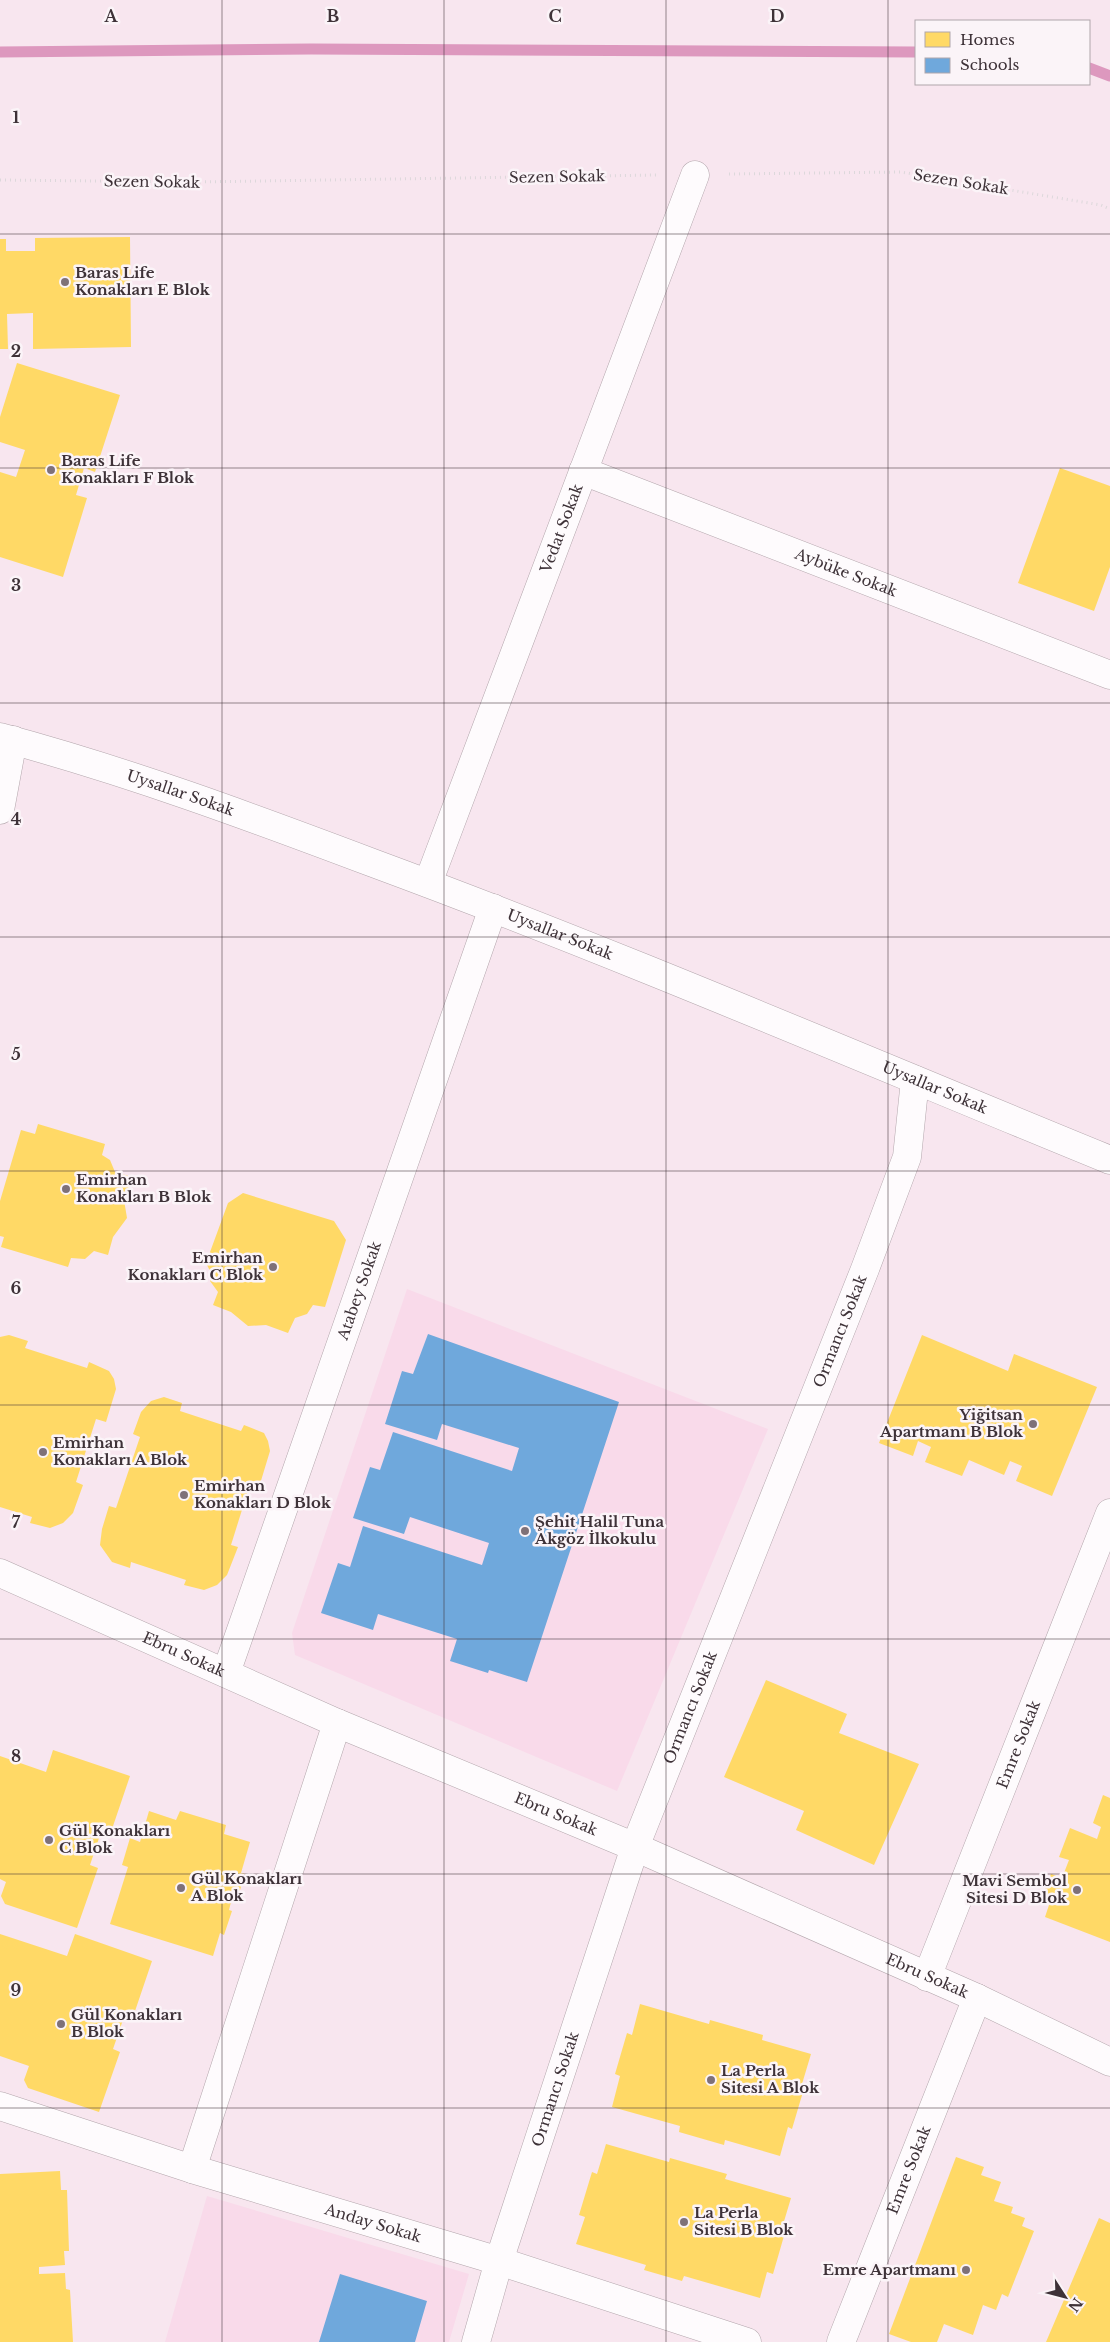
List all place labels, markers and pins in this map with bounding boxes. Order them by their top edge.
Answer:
place label: Baras Life Konakları E Blok [75,263,211,299]
marker: Baras Life Konakları E Blok [59,276,71,288]
place label: Baras Life Konakları F Blok [61,451,195,487]
marker: Baras Life Konakları F Blok [45,464,57,476]
place label: Emirhan Konakları B Blok [76,1170,212,1206]
marker: Emirhan Konakları B Blok [60,1183,72,1195]
place label: Emirhan Konakları C Blok [128,1248,264,1284]
marker: Emirhan Konakları C Blok [267,1261,279,1273]
place label: Yiğitsan Apartmanı B Blok [879,1405,1024,1441]
marker: Yiğitsan Apartmanı B Blok [1027,1418,1039,1430]
place label: Emirhan Konakları A Blok [53,1433,188,1469]
marker: Emirhan Konakları A Blok [37,1446,49,1458]
place label: Emirhan Konakları D Blok [194,1476,332,1512]
marker: Emirhan Konakları D Blok [178,1489,190,1501]
place label: Şehit Halil Tuna Akgöz İlkokulu [534,1512,665,1548]
marker: Şehit Halil Tuna Akgöz İlkokulu [519,1525,531,1537]
place label: Gül Konakları C Blok [59,1821,171,1857]
marker: Gül Konakları C Blok [43,1834,55,1846]
place label: Gül Konakları A Blok [190,1869,303,1905]
place label: Mavi Sembol Sitesi D Blok [962,1871,1068,1907]
marker: Gül Konakları A Blok [175,1882,187,1894]
marker: Mavi Sembol Sitesi D Blok [1071,1884,1083,1896]
place label: Gül Konakları B Blok [71,2005,183,2041]
marker: Gül Konakları B Blok [55,2018,67,2030]
place label: La Perla Sitesi A Blok [721,2061,820,2097]
marker: La Perla Sitesi A Blok [705,2074,717,2086]
place label: La Perla Sitesi B Blok [694,2203,794,2239]
marker: La Perla Sitesi B Blok [678,2216,690,2228]
place label: Emre Apartmanı [822,2260,957,2279]
marker: Emre Apartmanı [960,2264,972,2276]

